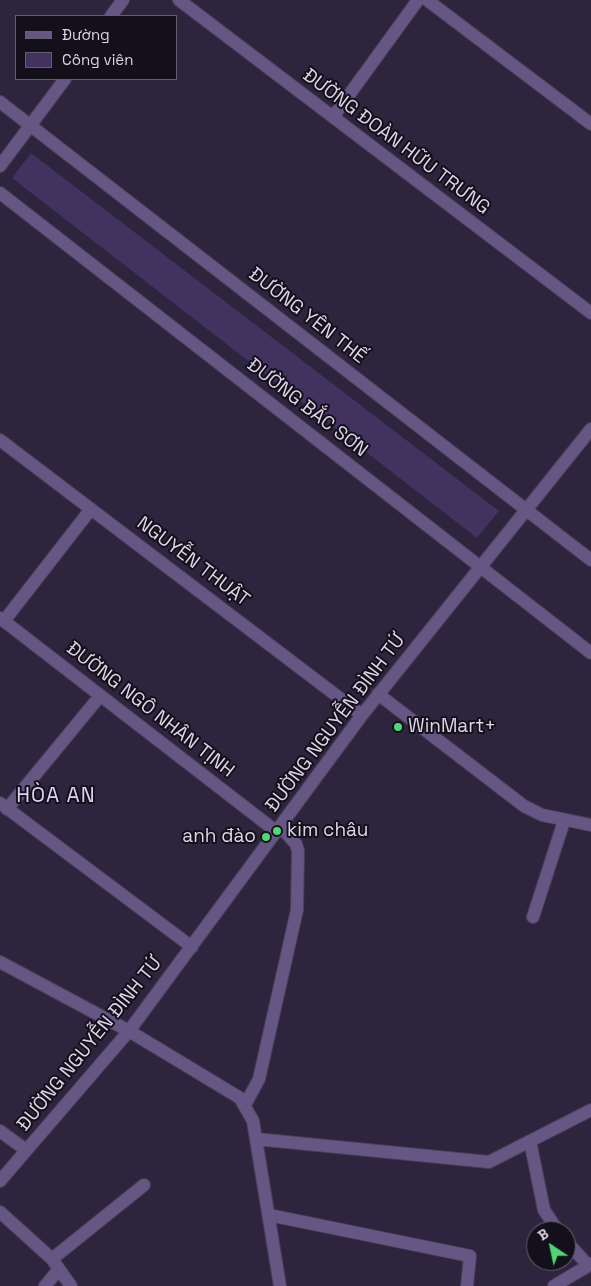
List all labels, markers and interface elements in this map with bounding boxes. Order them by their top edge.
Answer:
legend [15,15,178,80]
text: Đường [62,25,110,44]
text: Công viên [62,50,133,69]
street label: ĐƯỜNG ĐOÀN HỮU TRƯNG [298,64,494,220]
street label: ĐƯỜNG YÊN THẾ [244,263,370,369]
street label: ĐƯỜNG BẮC SƠN [242,354,372,462]
street label: NGUYỄN THUẬT [132,512,254,612]
street label: ĐƯỜNG NGUYỄN ĐÌNH TỨ [261,629,411,817]
street label: ĐƯỜNG NGÔ NHÂN TỊNH [62,637,238,783]
place label: WinMart+ [408,716,496,738]
marker: WinMart+ [392,721,404,733]
district label: HÒA AN [16,783,96,809]
place label: kim châu [287,820,368,842]
marker: kim châu [271,825,283,837]
place label: anh đào [182,826,256,848]
marker: anh đào [260,831,272,843]
street label: ĐƯỜNG NGUYỄN ĐÌNH TỨ [13,952,167,1136]
north arrow [526,1221,576,1271]
text: B [534,1224,552,1244]

